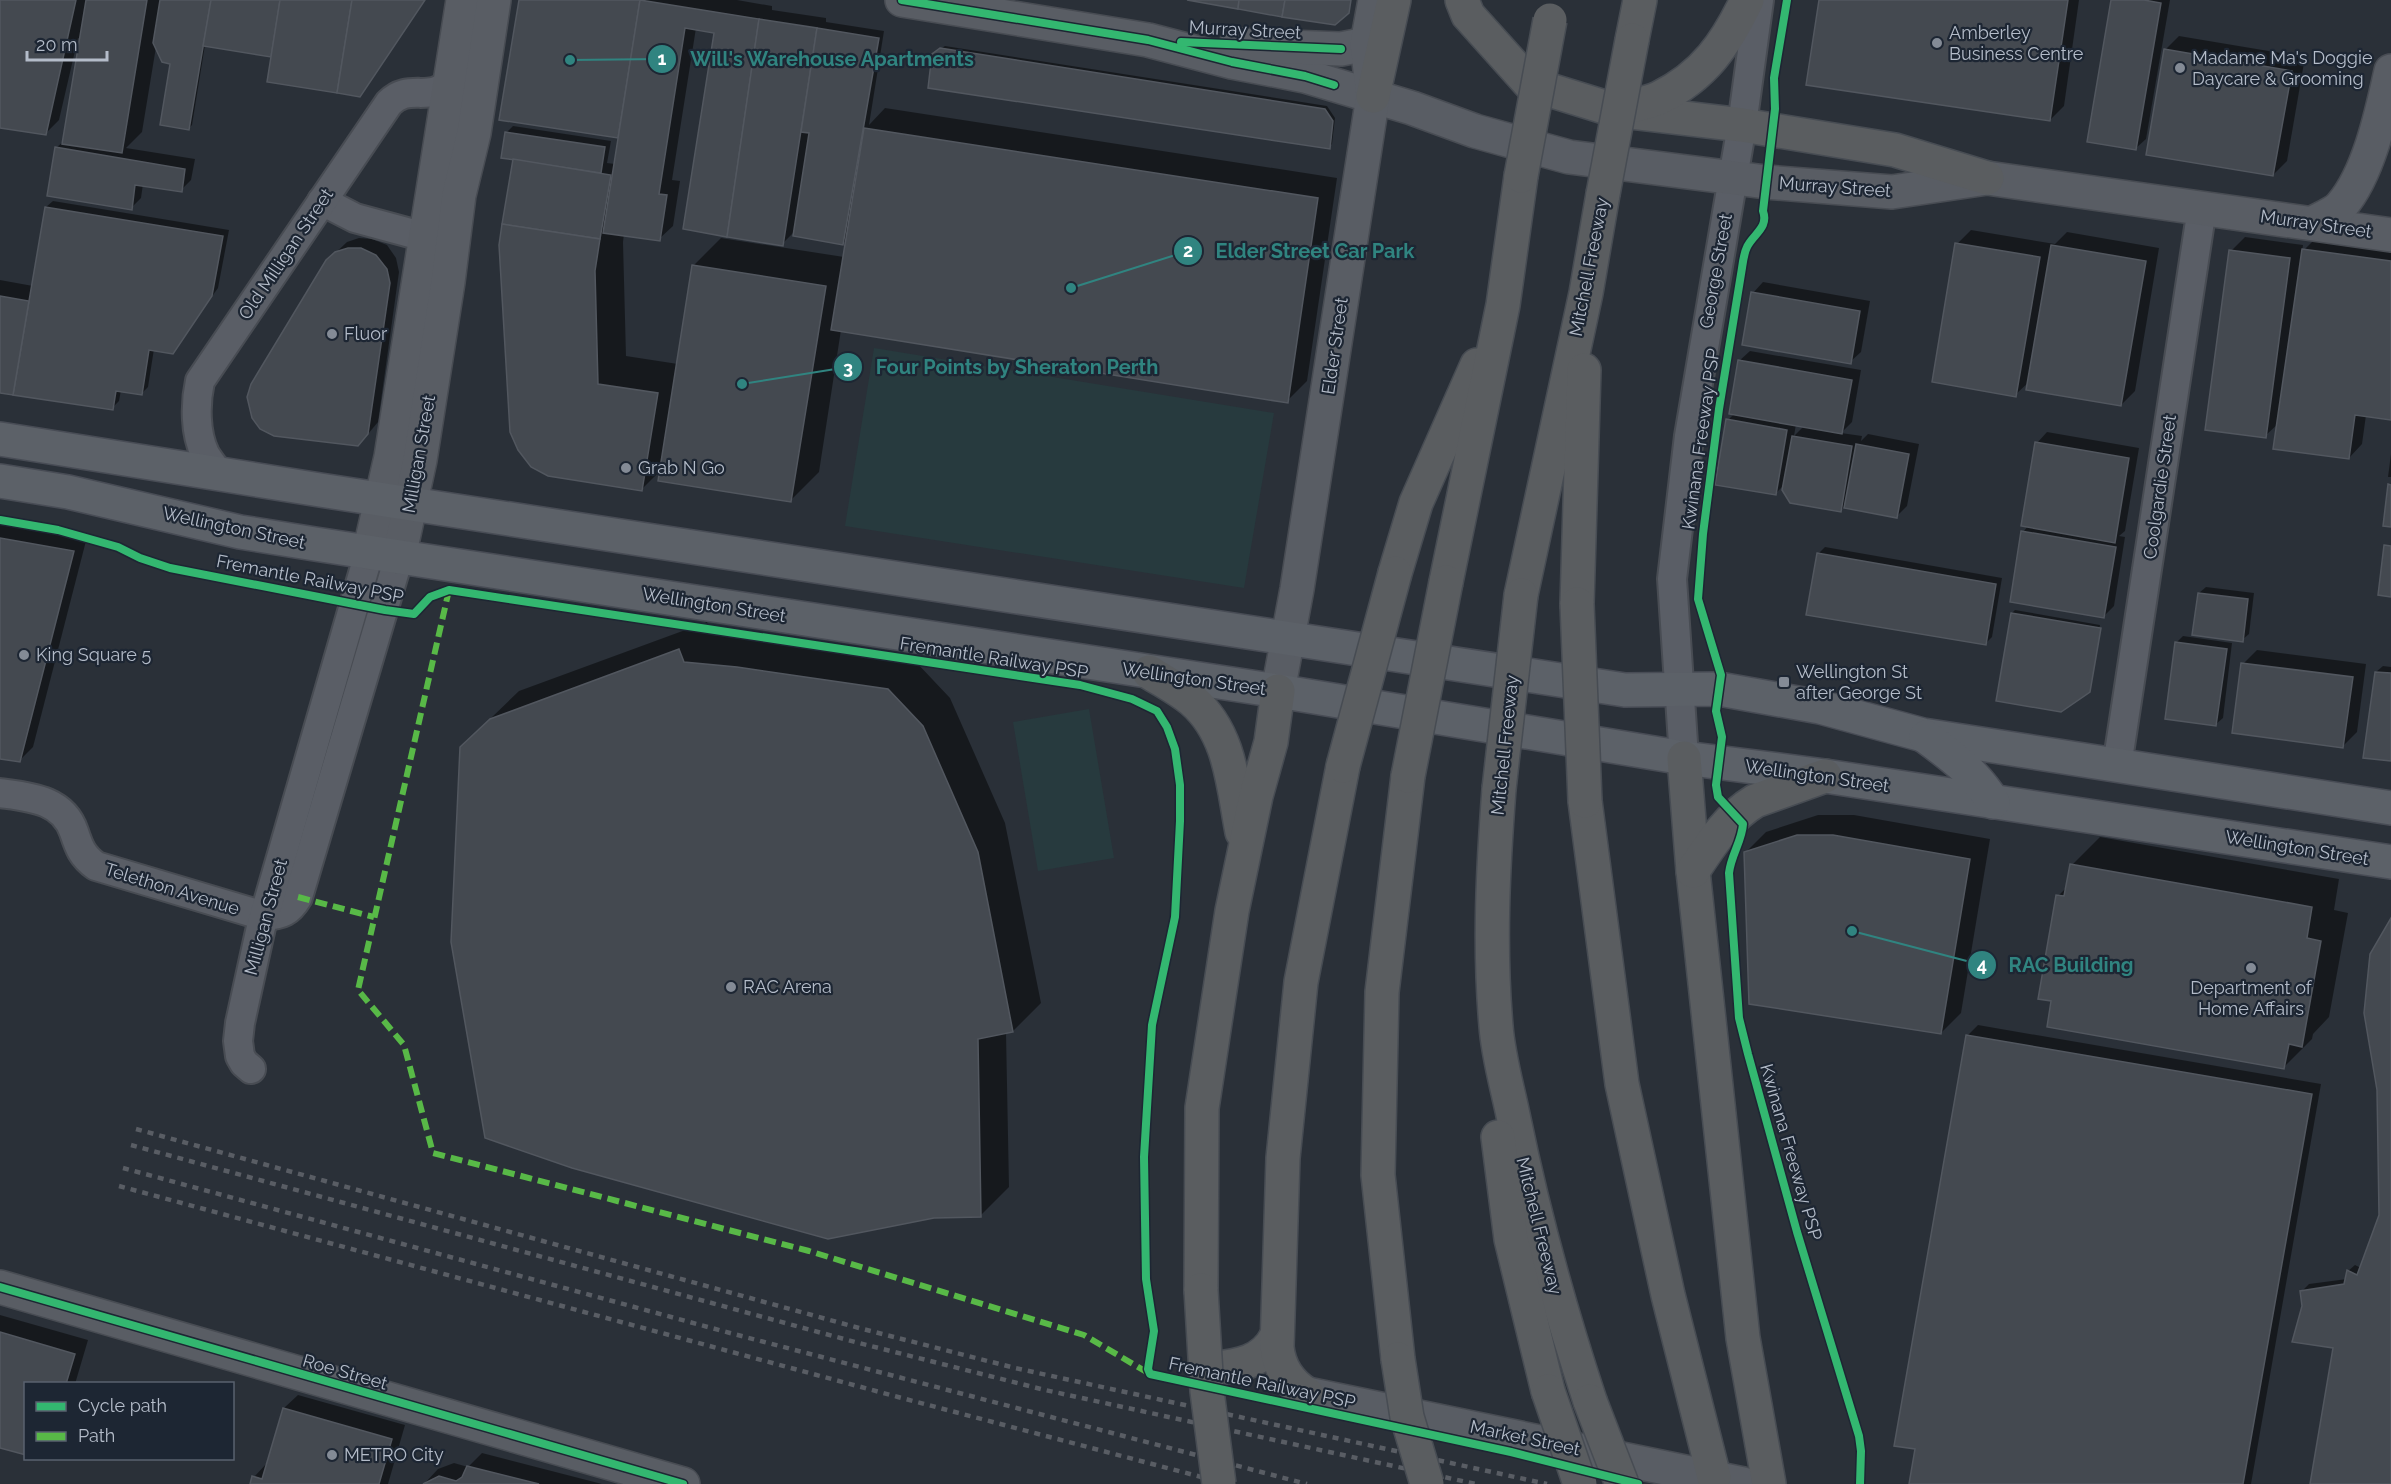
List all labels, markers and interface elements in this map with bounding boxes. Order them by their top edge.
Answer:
street label: Murray Street [1188,16,1302,43]
place label: Amberley Business Centre [1949,22,2084,64]
scale bar [27,24,106,62]
text: 20 m [36,34,78,55]
marker: Amberley Business Centre [1930,36,1944,50]
callout: Will's Warehouse Apartments [647,40,986,78]
text: Will's Warehouse Apartments [690,47,974,71]
place label: Madame Ma's Doggie Daycare & Grooming [2192,47,2373,89]
text: 1 [658,48,667,69]
marker: Madame Ma's Doggie Daycare & Grooming [2173,61,2187,75]
street label: Murray Street [1778,172,1892,201]
street label: Old Milligan Street [234,184,337,323]
street label: Mitchell Freeway [1565,196,1612,338]
street label: Murray Street [2259,205,2373,242]
street label: George Street [1695,212,1736,330]
callout: Elder Street Car Park [1173,232,1427,270]
text: Elder Street Car Park [1216,239,1415,263]
text: 2 [1183,240,1193,261]
street label: Elder Street [1317,296,1352,396]
place label: Fluor [344,323,388,344]
marker: Fluor [325,327,339,341]
street label: Kwinana Freeway PSP [1677,347,1724,531]
callout: Four Points by Sheraton Perth [833,348,1170,386]
text: Four Points by Sheraton Perth [876,355,1158,379]
text: 3 [843,357,853,378]
street label: Milligan Street [398,393,439,515]
street label: Coolgardie Street [2139,413,2180,561]
place label: Grab N Go [638,457,725,478]
marker: Grab N Go [619,461,633,475]
street label: Wellington Street [161,502,307,553]
street label: Fremantle Railway PSP [215,550,406,607]
street label: Wellington Street [641,583,787,626]
street label: Fremantle Railway PSP [898,632,1090,683]
place label: King Square 5 [36,644,151,665]
marker: King Square 5 [17,648,31,662]
street label: Wellington Street [1121,658,1267,699]
place label: Wellington St after George St [1796,661,1922,703]
street label: Mitchell Freeway [1487,674,1522,816]
marker: Wellington St after George St [1777,675,1791,689]
street label: Wellington Street [1744,755,1890,796]
street label: Wellington Street [2224,826,2370,869]
street label: Milligan Street [240,857,291,977]
street label: Telethon Avenue [102,858,242,919]
callout: RAC Building [1967,946,2146,984]
text: RAC Building [2009,953,2133,977]
text: 4 [1977,954,1987,975]
marker: Department of Home Affairs [2244,961,2258,975]
place label: RAC Arena [743,976,832,997]
place label: Department of Home Affairs [2190,977,2313,1019]
marker: RAC Arena [724,980,738,994]
street label: Kwinana Freeway PSP [1756,1061,1827,1243]
street label: Mitchell Freeway [1512,1155,1567,1297]
street label: Roe Street [300,1349,390,1394]
street label: Fremantle Railway PSP [1167,1352,1357,1413]
legend [24,1382,234,1460]
text: Cycle path [78,1395,167,1416]
street label: Market Street [1468,1416,1582,1459]
text: Path [78,1425,115,1446]
place label: METRO City [344,1444,444,1465]
marker: METRO City [325,1448,339,1462]

